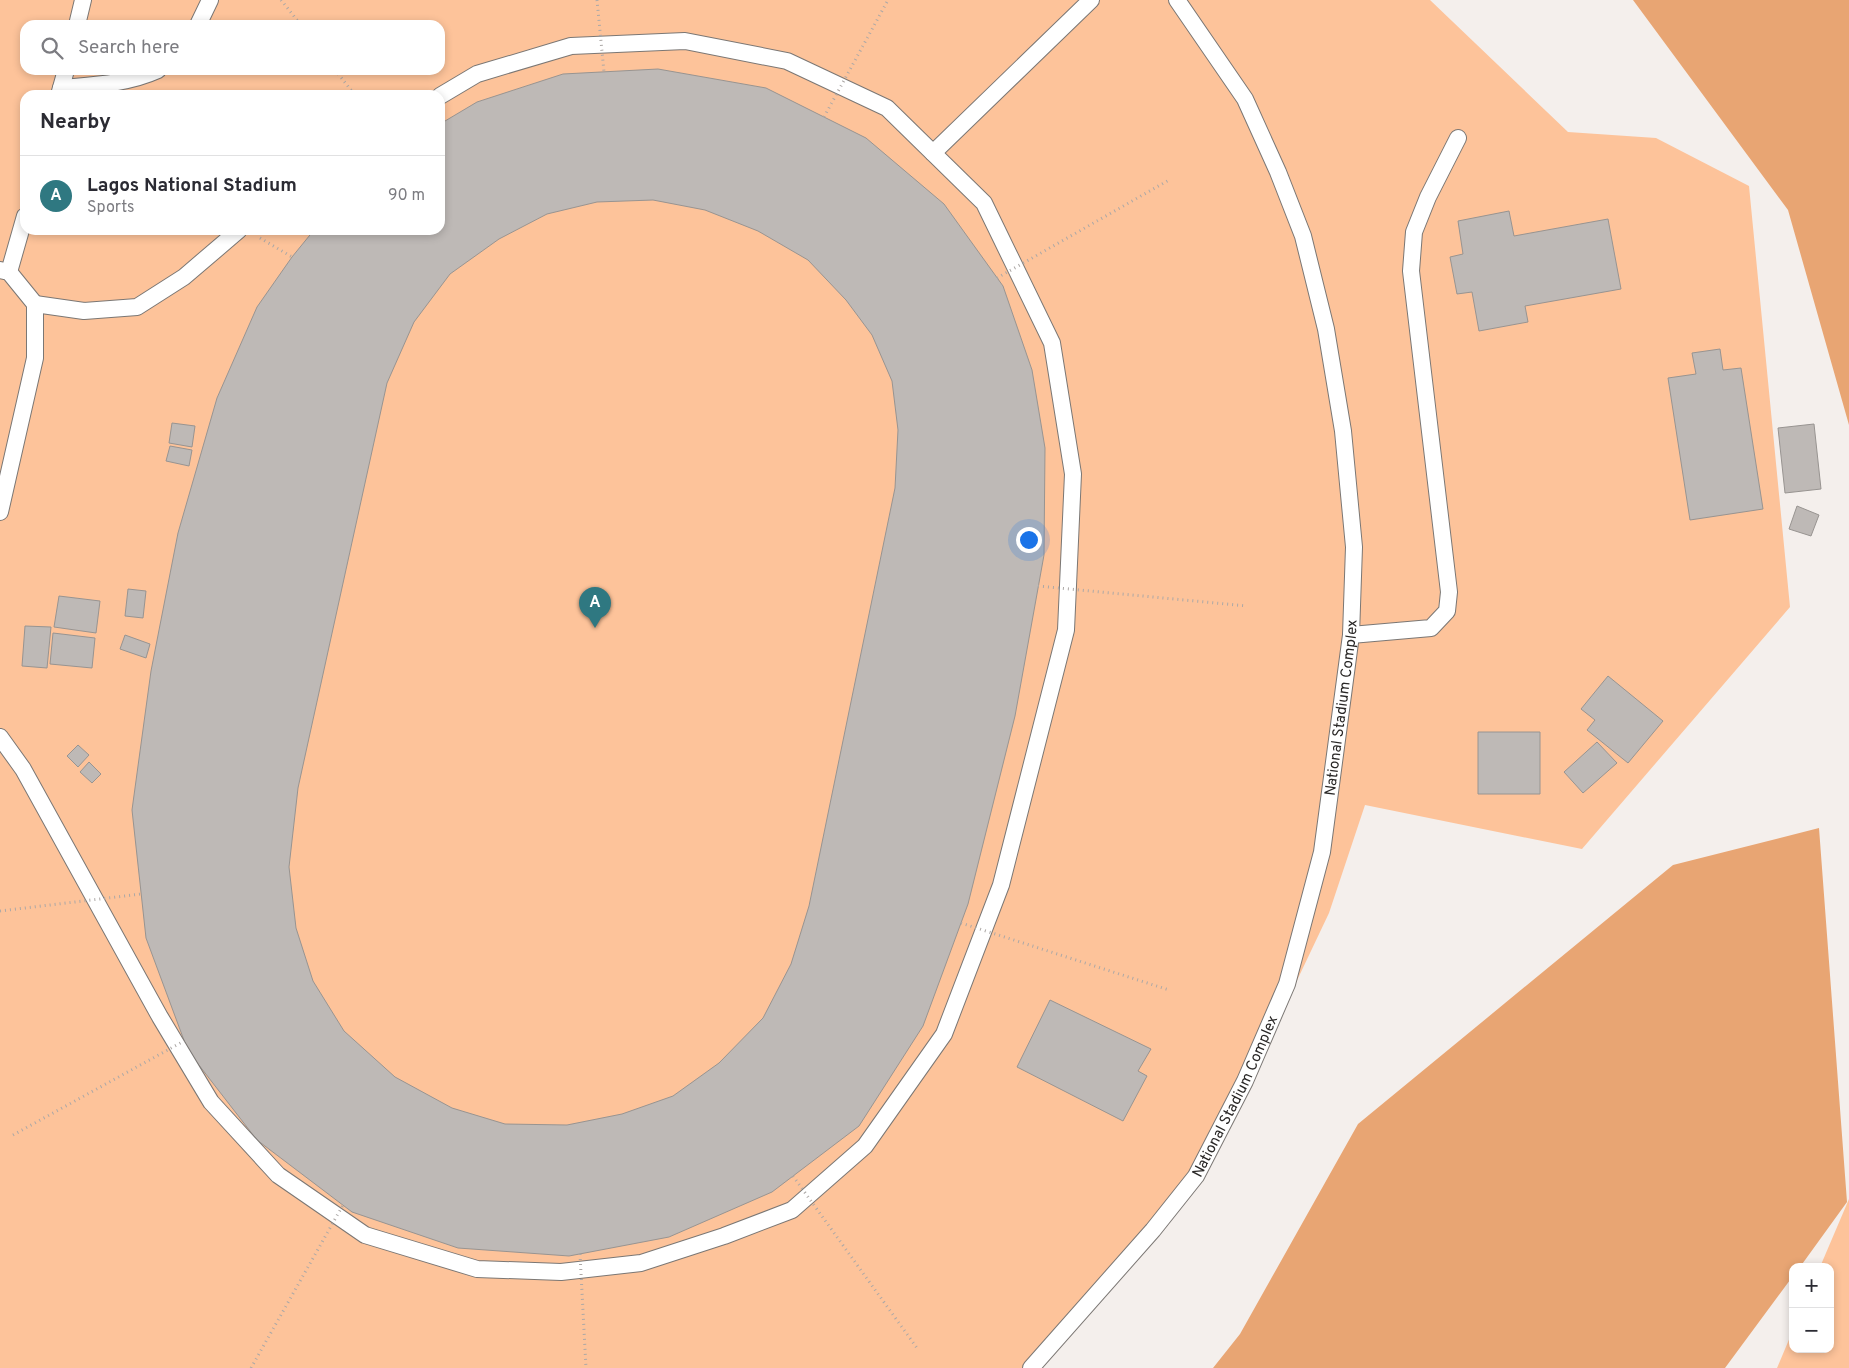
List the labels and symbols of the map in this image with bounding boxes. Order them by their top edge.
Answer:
your location [1016,527,1042,553]
pin: A [579,587,611,628]
street label: National Stadium Complex [1322,619,1363,797]
street label: National Stadium Complex [1189,1013,1283,1181]

